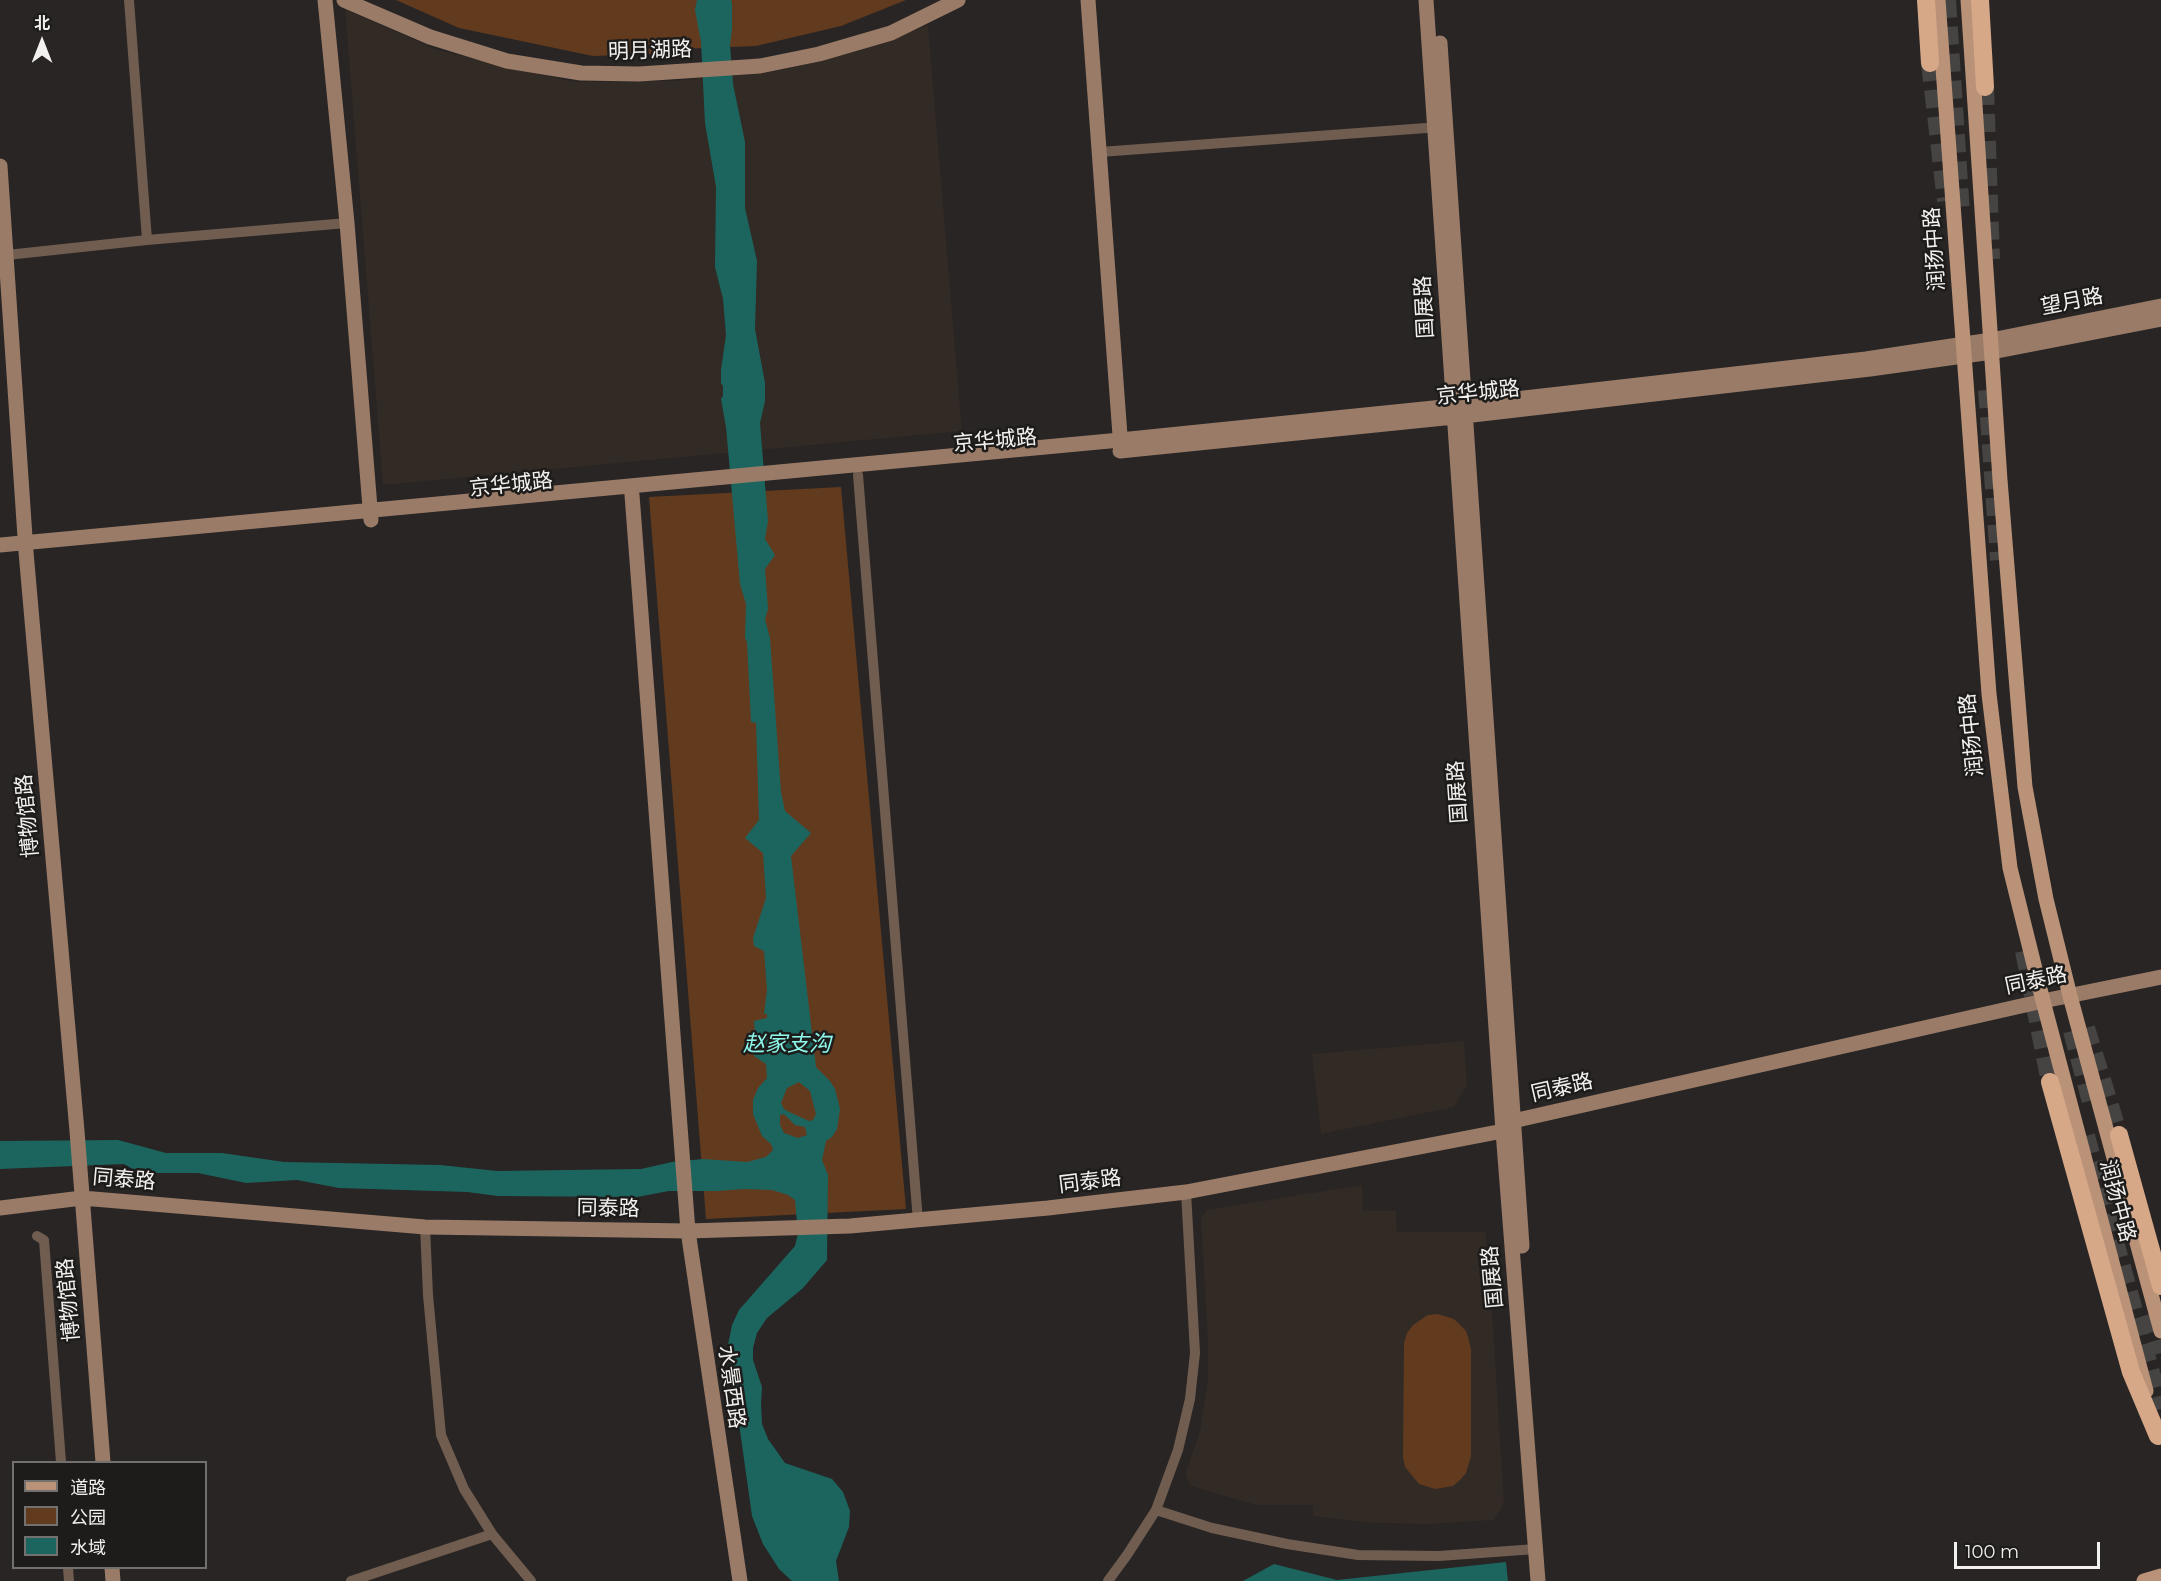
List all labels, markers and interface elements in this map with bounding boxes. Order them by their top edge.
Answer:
north arrow [12,12,72,72]
text: 北 [34,14,50,33]
street label: 明月湖路 [608,37,692,65]
street label: 润扬中路 [1920,206,1950,292]
street label: 国展路 [1411,275,1439,339]
street label: 望月路 [2039,284,2105,320]
street label: 京华城路 [1435,376,1521,410]
street label: 京华城路 [952,425,1038,457]
street label: 京华城路 [468,468,554,502]
street label: 润扬中路 [1955,692,1989,778]
street label: 国展路 [1443,760,1473,824]
street label: 博物馆路 [12,773,44,859]
street label: 同泰路 [2003,962,2069,1000]
water label: 赵家支沟 [743,1032,831,1058]
street label: 同泰路 [1528,1069,1596,1107]
street label: 润扬中路 [2094,1157,2140,1245]
street label: 同泰路 [92,1165,156,1195]
street label: 同泰路 [1057,1166,1123,1198]
street label: 同泰路 [576,1196,640,1222]
street label: 国展路 [1478,1245,1508,1309]
street label: 博物馆路 [53,1257,85,1343]
street label: 水景西路 [713,1344,749,1430]
legend [12,1461,207,1569]
text: 道路 [70,1477,106,1499]
text: 公园 [70,1507,106,1529]
scale bar [1957,1530,2102,1568]
text: 水域 [70,1537,106,1559]
text: 100 m [1965,1541,2019,1563]

